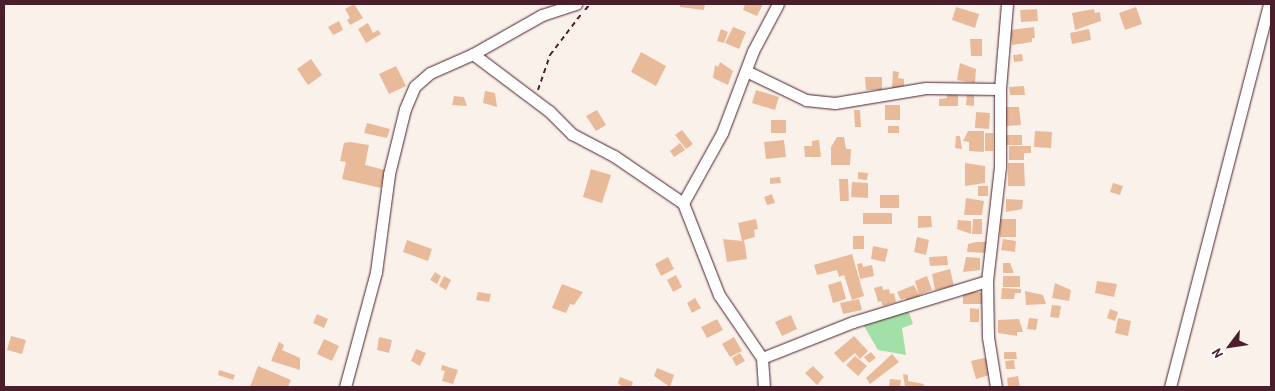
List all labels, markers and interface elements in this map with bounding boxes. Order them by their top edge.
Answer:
north arrow [1205,321,1255,371]
text: N [1207,346,1227,362]

